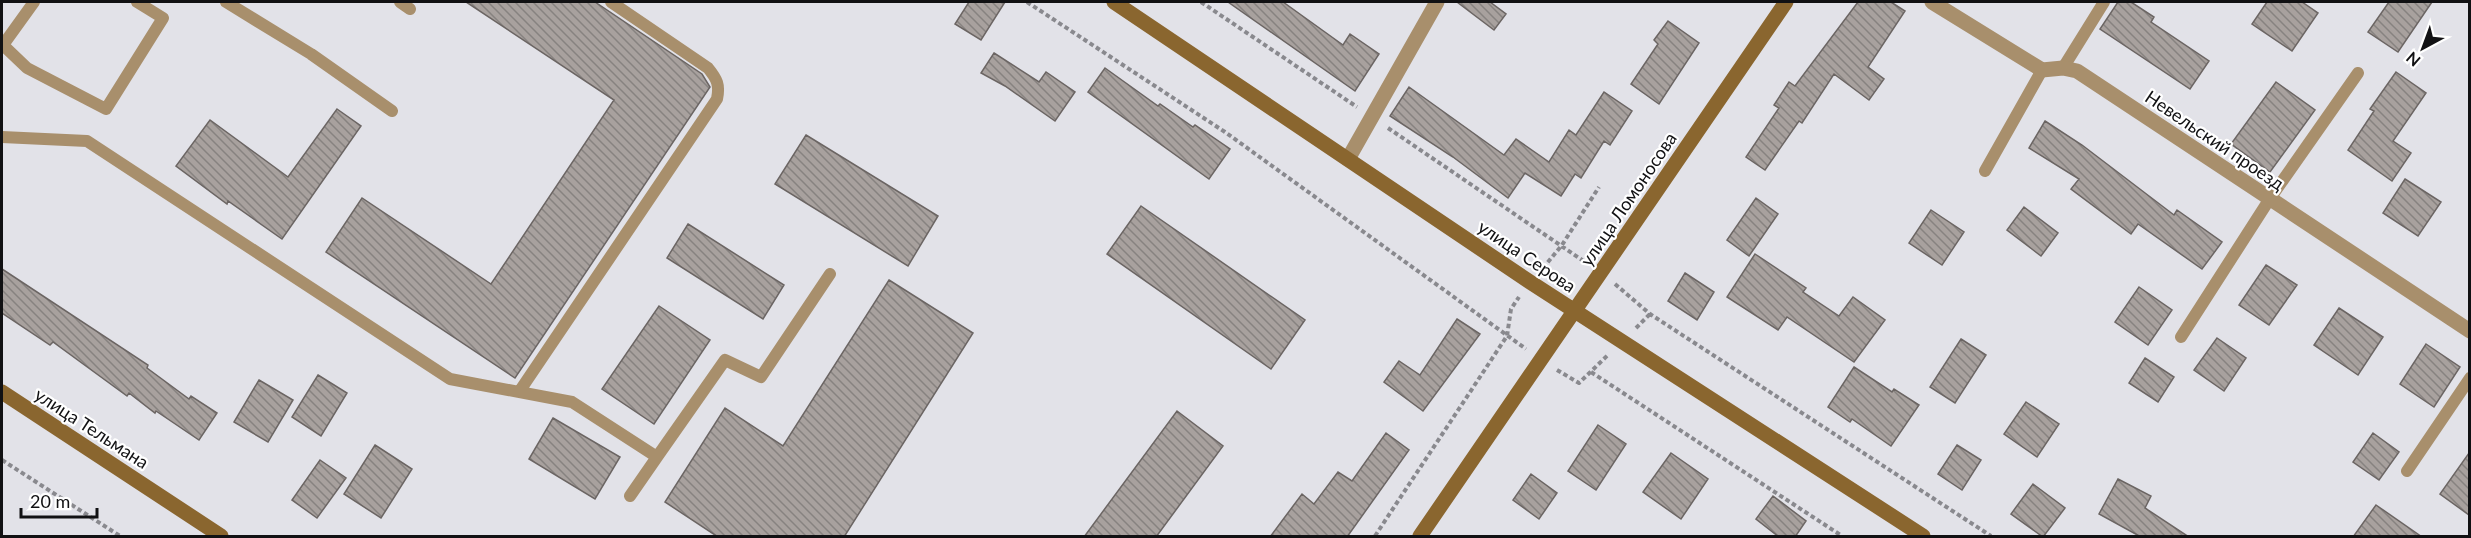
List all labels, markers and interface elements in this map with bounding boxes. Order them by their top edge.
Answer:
north arrow [2393,18,2453,78]
text: N [2402,48,2424,71]
street label: Невельский проезд [2141,85,2289,195]
street label: улица Ломоносова [1575,128,1681,270]
street label: улица Серова [1474,215,1580,297]
street label: улица Тельмана [31,383,153,473]
scale bar [21,481,98,519]
text: 20 m [30,490,70,512]

